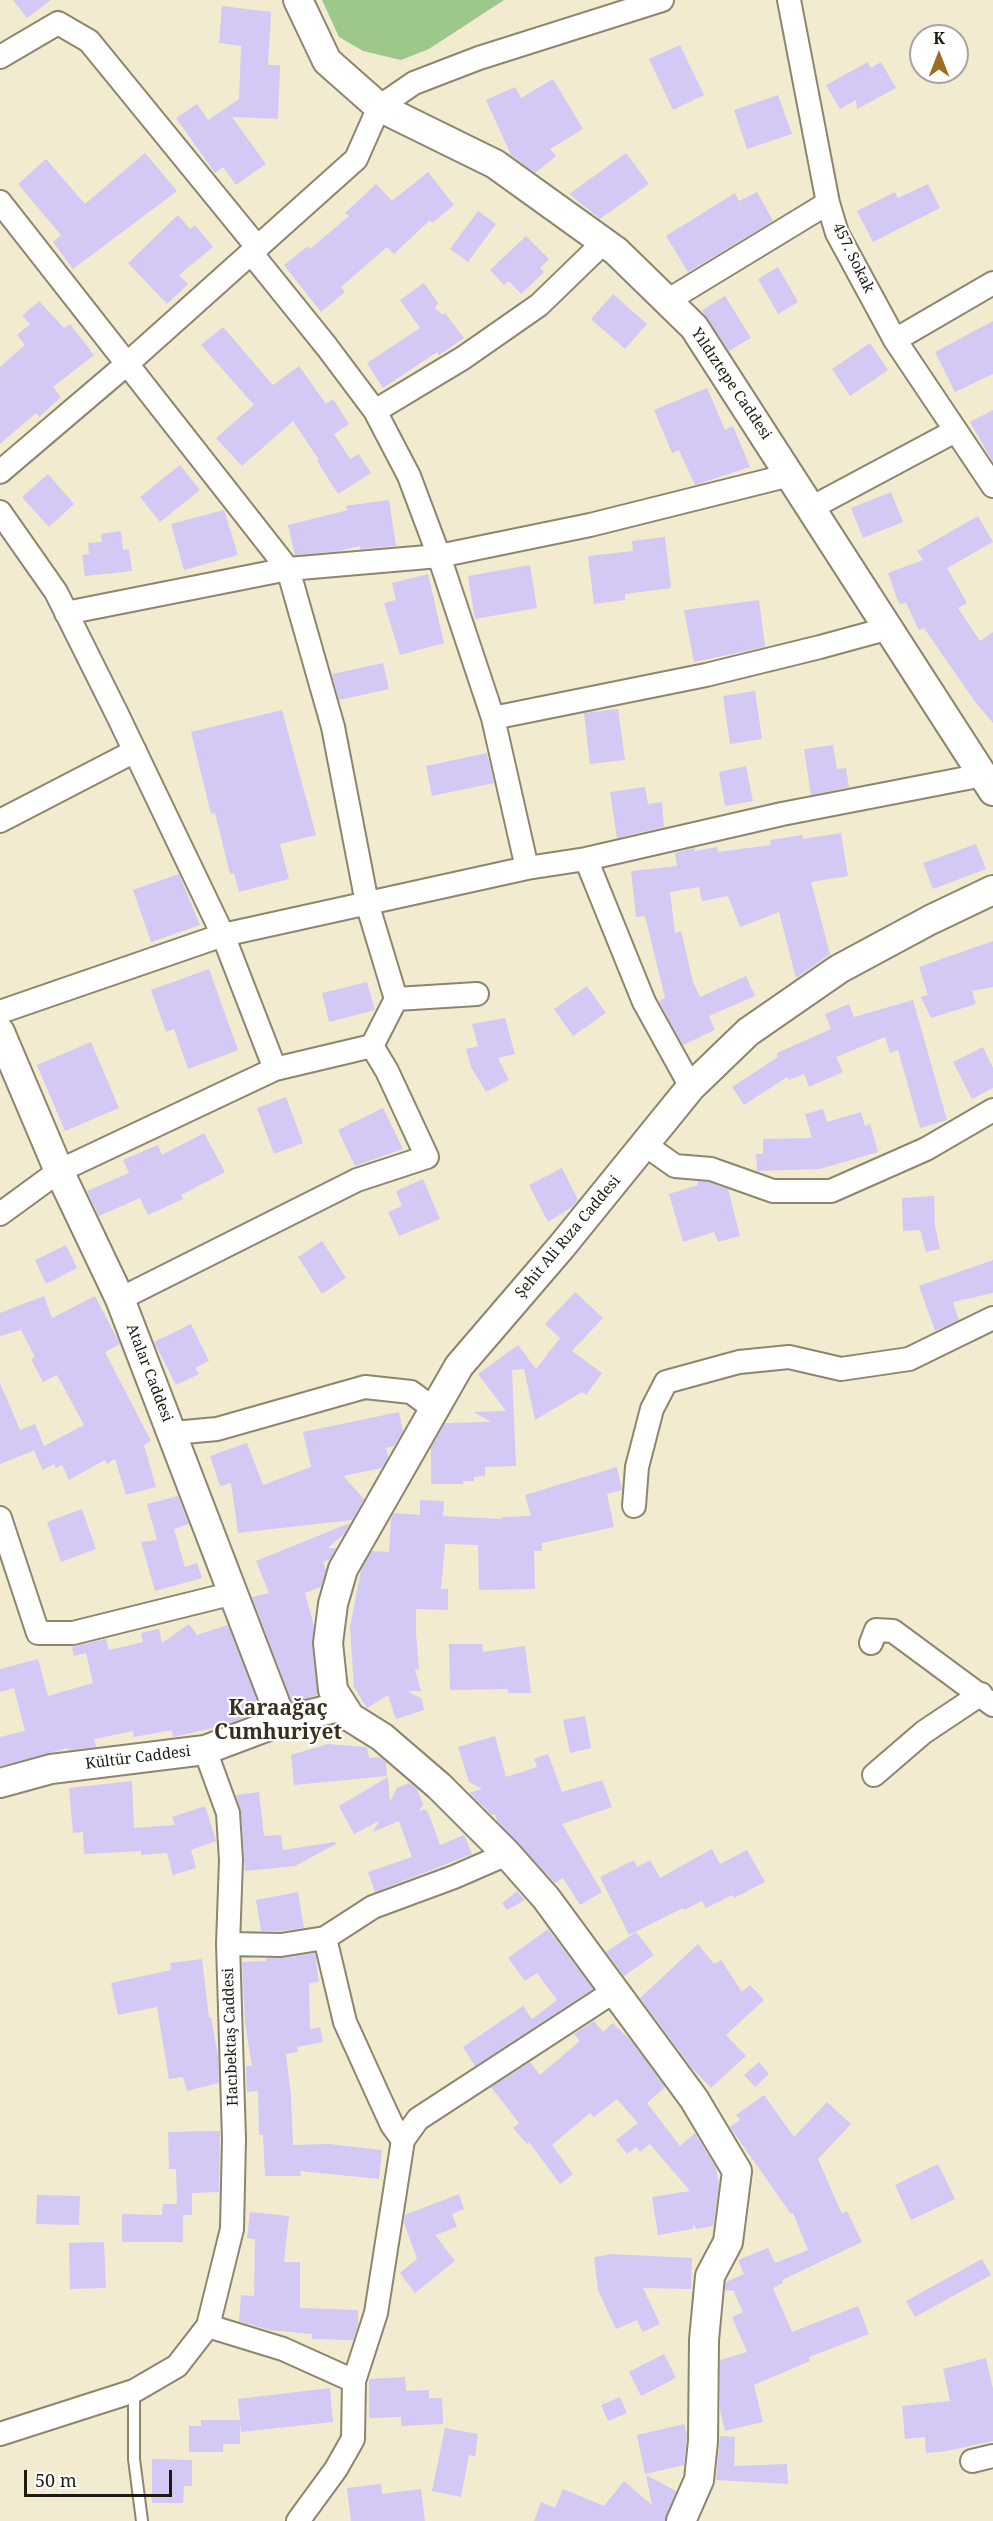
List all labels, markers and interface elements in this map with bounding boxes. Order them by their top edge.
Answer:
north arrow [909,24,969,84]
text: K [933,27,945,49]
street label: 457. Sokak [828,220,878,296]
street label: Yıldıztepe Caddesi [687,325,775,443]
street label: Şehit Ali Rıza Caddesi [512,1172,624,1302]
street label: Atalar Caddesi [122,1321,176,1425]
district label: Karaağaç Cumhuriyet [214,1696,342,1746]
street label: Kültür Caddesi [84,1743,192,1773]
street label: Hacıbektaş Caddesi [220,1967,242,2107]
scale bar [27,2458,176,2496]
text: 50 m [35,2468,77,2492]

